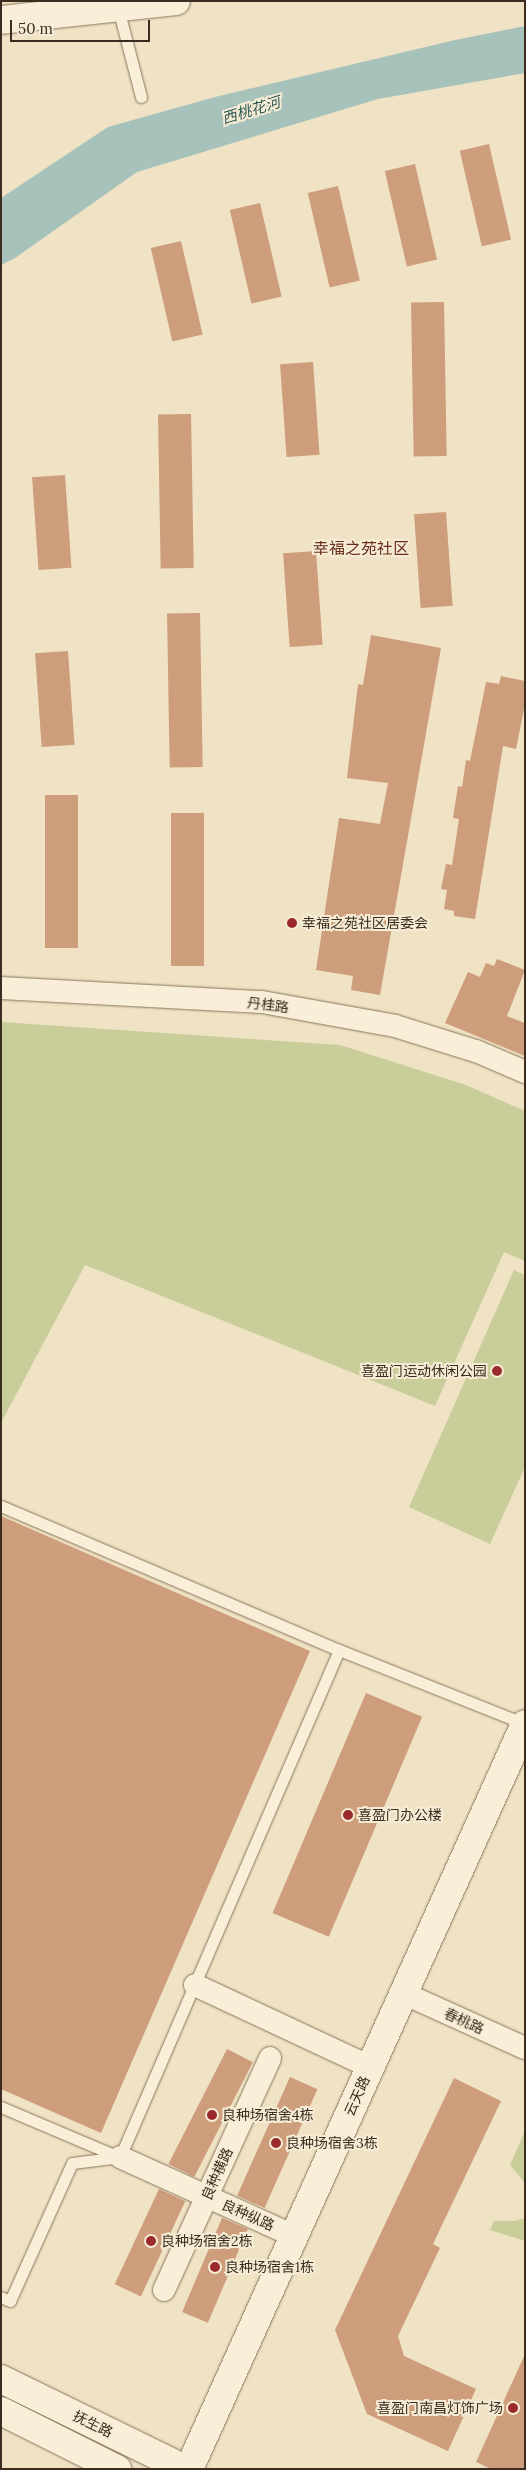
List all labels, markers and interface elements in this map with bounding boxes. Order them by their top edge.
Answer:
scale bar [12,10,152,42]
text: 50 m [18,19,53,38]
water label: 西桃花河 [220,93,282,127]
district label: 幸福之苑社区 [313,538,409,558]
place label: 幸福之苑社区居委会 [302,915,428,931]
marker: 幸福之苑社区居委会 [286,917,298,929]
street label: 丹桂路 [246,994,290,1016]
place label: 喜盈门运动休闲公园 [361,1363,487,1379]
marker: 喜盈门运动休闲公园 [491,1365,503,1377]
place label: 喜盈门办公楼 [358,1807,442,1823]
marker: 喜盈门办公楼 [342,1809,354,1821]
street label: 春桃路 [441,2005,487,2037]
street label: 云天路 [341,2073,373,2119]
place label: 良种场宿舍4栋 [222,2107,314,2123]
marker: 良种场宿舍4栋 [206,2109,218,2121]
place label: 良种场宿舍3栋 [286,2135,378,2151]
marker: 良种场宿舍3栋 [270,2137,282,2149]
street label: 良种横路 [198,2145,236,2203]
street label: 良种纵路 [219,2196,277,2234]
place label: 良种场宿舍2栋 [161,2233,253,2249]
marker: 良种场宿舍2栋 [145,2235,157,2247]
place label: 良种场宿舍1栋 [225,2259,314,2275]
marker: 良种场宿舍1栋 [209,2261,221,2273]
place label: 喜盈门南昌灯饰广场 [377,2400,503,2416]
marker: 喜盈门南昌灯饰广场 [507,2402,519,2414]
street label: 抚生路 [70,2407,116,2441]

